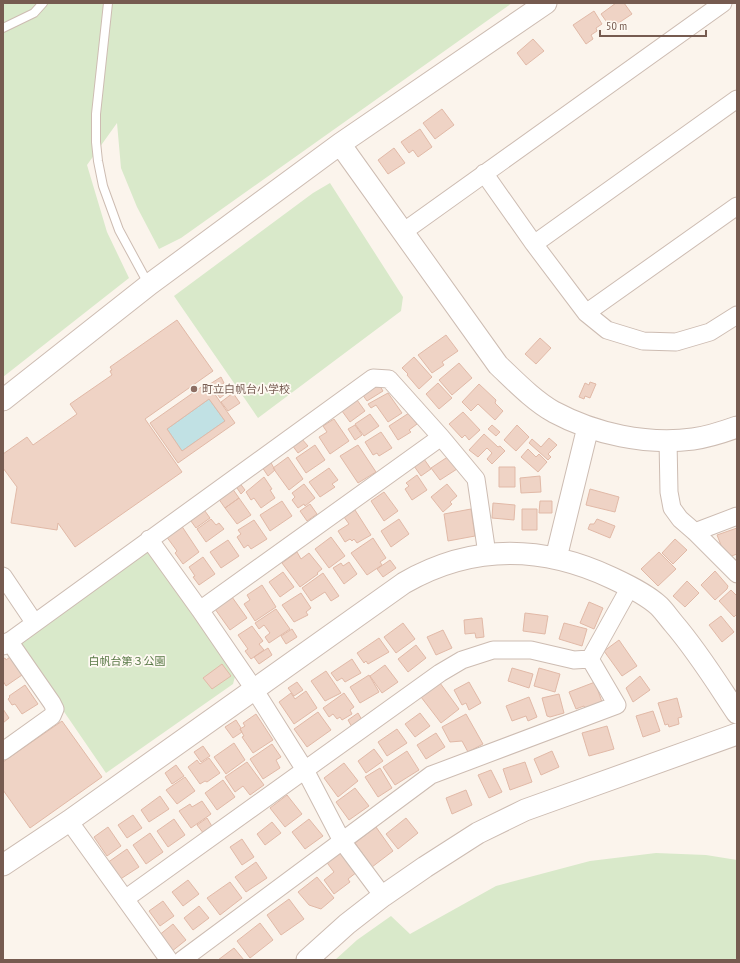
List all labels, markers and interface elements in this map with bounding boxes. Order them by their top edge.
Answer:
scale bar [600,12,706,38]
text: 50 m [606,18,627,33]
place label: 町立白帆台小学校 [202,382,290,396]
marker: 町立白帆台小学校 [189,384,199,394]
park label: 白帆台第３公園 [89,654,166,668]

